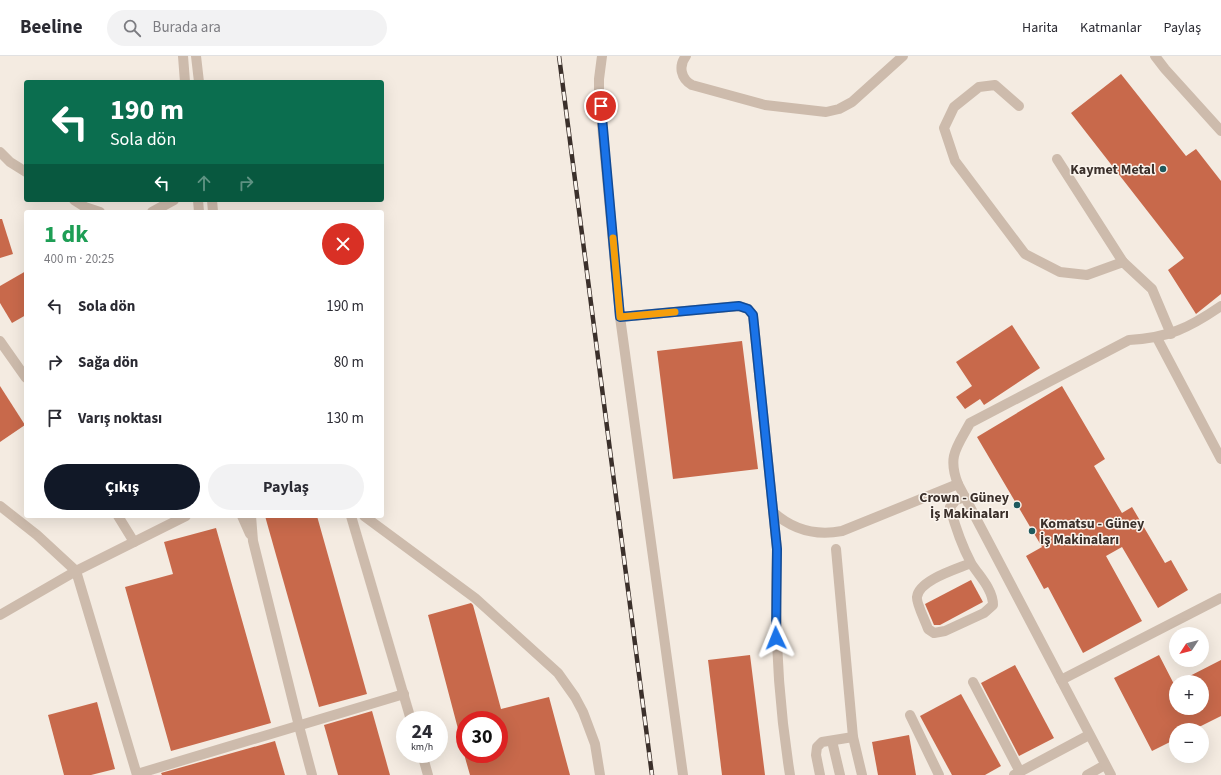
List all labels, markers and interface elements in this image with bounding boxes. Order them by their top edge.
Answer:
search box [107,10,387,46]
text: Beeline [20,14,83,41]
icon: search [121,17,143,39]
text: Burada ara [153,17,221,38]
text: Harita [1022,18,1058,38]
text: Katmanlar [1080,18,1142,38]
text: Paylaş [1164,18,1201,38]
pin [584,89,618,123]
text: 190 m [110,90,184,130]
icon: arrive [590,95,612,117]
icon: left [44,96,96,148]
text: Sola dön [110,127,176,152]
place label: Kaymet Metal [1070,160,1155,180]
marker: Kaymet Metal [1158,164,1168,174]
icon: left [151,172,173,194]
icon: ahead [193,172,215,194]
icon: right [235,172,257,194]
text: 1 dk [44,217,88,252]
button: close [322,223,364,265]
text: 400 m · 20:25 [44,250,114,268]
icon: left [44,295,66,317]
text: Sola dön [78,296,135,317]
text: 190 m [326,296,364,317]
icon: right [44,351,66,373]
text: Sağa dön [78,352,138,373]
text: 80 m [334,352,364,373]
icon: arrive [44,407,66,429]
text: Varış noktası [78,408,162,429]
text: 130 m [326,408,364,429]
button: Çıkış [44,464,200,510]
button: Paylaş [208,464,364,510]
place label: Crown - Güney İş Makinaları [919,488,1010,524]
marker: Crown - Güney İş Makinaları [1012,500,1022,510]
place label: Komatsu - Güney İş Makinaları [1040,514,1145,550]
marker: Komatsu - Güney İş Makinaları [1027,526,1037,536]
position arrow [755,617,797,659]
north arrow [1169,627,1209,667]
map controls [1169,627,1209,763]
button: + [1169,675,1209,715]
speed limit sign: 30 [456,711,508,763]
text: 24 [411,718,433,746]
button: − [1169,723,1209,763]
text: km/h [411,740,433,754]

